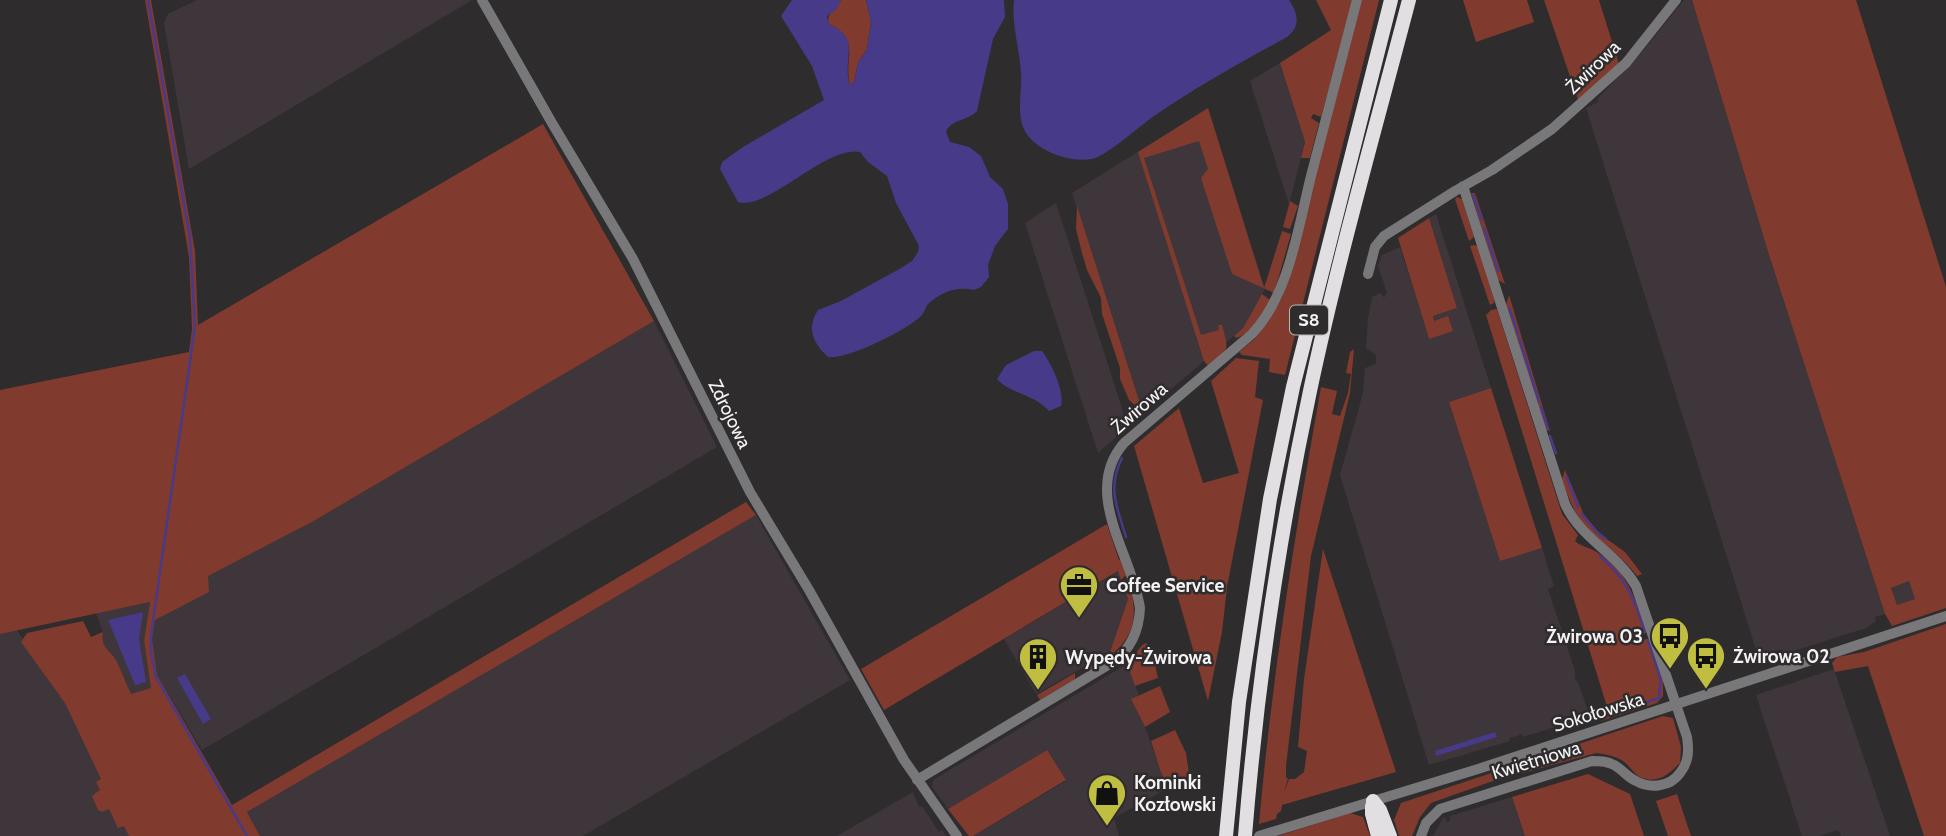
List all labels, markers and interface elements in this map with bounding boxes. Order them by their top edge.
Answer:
street label: Żwirowa [1561,35,1625,99]
road number: S8 [1290,306,1328,334]
street label: Zdrojowa [703,376,757,452]
street label: Żwirowa [1106,377,1172,439]
office icon: Coffee Service [1058,564,1100,619]
place label: Coffee Service [1106,574,1224,597]
bus stop icon: Żwirowa 03 [1649,615,1691,670]
place label: Żwirowa 03 [1546,625,1643,648]
bus stop icon: Żwirowa 02 [1685,635,1727,690]
building icon: Wypędy-Żwirowa [1017,636,1059,691]
place label: Żwirowa 02 [1733,645,1830,668]
place label: Wypędy-Żwirowa [1065,646,1212,669]
street label: Sokołowska [1550,687,1646,737]
street label: Kwietniowa [1489,736,1583,784]
place label: Kominki Kozłowski [1134,771,1216,816]
shop icon: Kominki Kozłowski [1086,772,1128,827]

